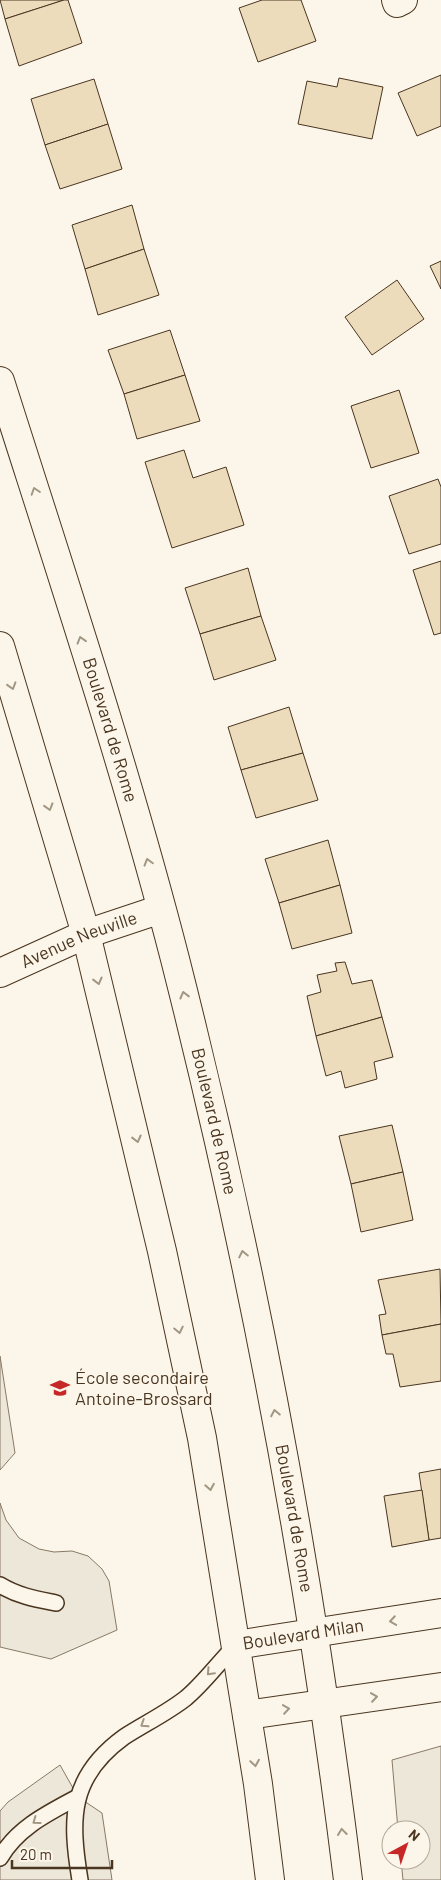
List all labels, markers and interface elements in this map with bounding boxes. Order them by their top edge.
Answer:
one-way arrow [31,488,41,496]
one-way arrow [77,636,87,644]
street label: Boulevard de Rome [79,655,143,805]
one-way arrow [7,681,17,690]
one-way arrow [44,803,54,811]
one-way arrow [143,859,153,867]
street label: Avenue Neuville [17,906,140,972]
one-way arrow [92,977,103,986]
one-way arrow [179,990,190,999]
street label: Boulevard de Rome [187,1046,243,1197]
one-way arrow [131,1135,142,1144]
one-way arrow [238,1249,248,1258]
one-way arrow [174,1326,184,1335]
place label: École secondaire Antoine-Brossard [75,1366,213,1409]
school or university icon: École secondaire Antoine-Brossard [49,1377,71,1399]
one-way arrow [270,1409,280,1418]
street label: Boulevard de Rome [271,1442,319,1594]
one-way arrow [204,1483,215,1491]
street label: Boulevard Milan [241,1613,365,1654]
one-way arrow [389,1615,397,1625]
one-way arrow [207,1666,216,1675]
one-way arrow [369,1692,378,1702]
one-way arrow [282,1705,291,1715]
one-way arrow [141,1718,150,1728]
one-way arrow [249,1759,259,1767]
one-way arrow [32,1815,41,1824]
north arrow [381,1820,431,1870]
text: N [406,1825,424,1844]
one-way arrow [337,1827,348,1835]
scale bar [12,1838,112,1870]
text: 20 m [20,1845,52,1863]

